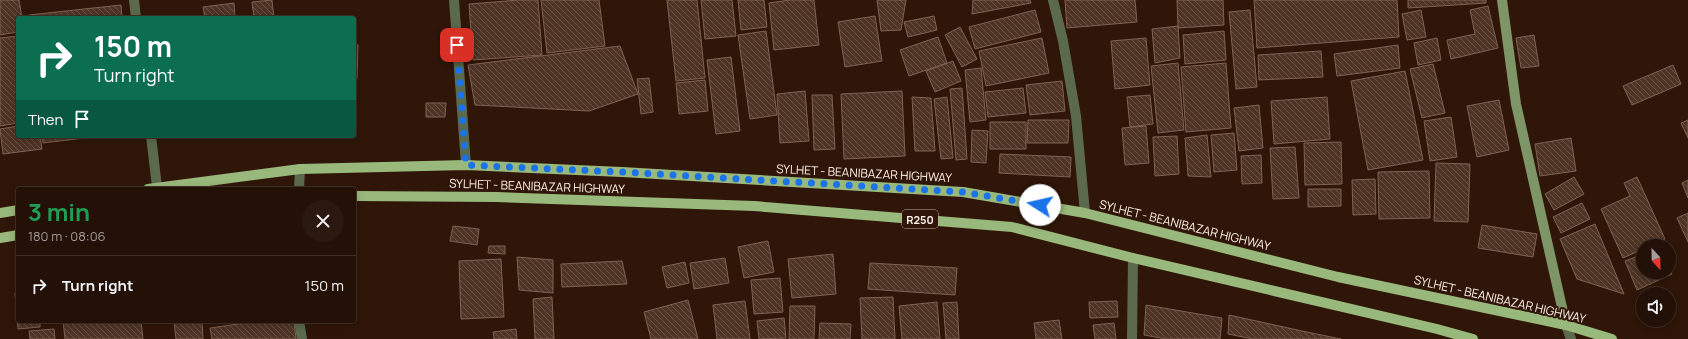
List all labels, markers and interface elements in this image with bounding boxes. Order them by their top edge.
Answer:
text: 150 m [94,27,172,65]
pin [440,28,474,62]
icon: right [28,32,80,84]
icon: arrive [446,34,468,56]
text: Turn right [94,63,175,87]
icon: arrive [71,108,93,130]
text: Then [28,109,63,130]
street label: SYLHET - BEANIBAZAR HIGHWAY [776,160,953,186]
street label: SYLHET - BEANIBAZAR HIGHWAY [449,174,626,198]
position arrow [1019,184,1061,226]
text: 3 min [28,195,90,228]
street label: SYLHET - BEANIBAZAR HIGHWAY [1098,195,1273,255]
button: close [302,200,344,242]
road number: R250 [902,210,938,228]
text: 180 m · 08:06 [28,227,106,245]
north arrow [1636,239,1676,279]
map controls [1636,239,1676,327]
street label: SYLHET - BEANIBAZAR HIGHWAY [1412,271,1588,327]
icon: right [28,275,50,297]
text: Turn right [62,275,133,296]
text: 150 m [305,275,344,296]
button: sound [1636,287,1676,327]

